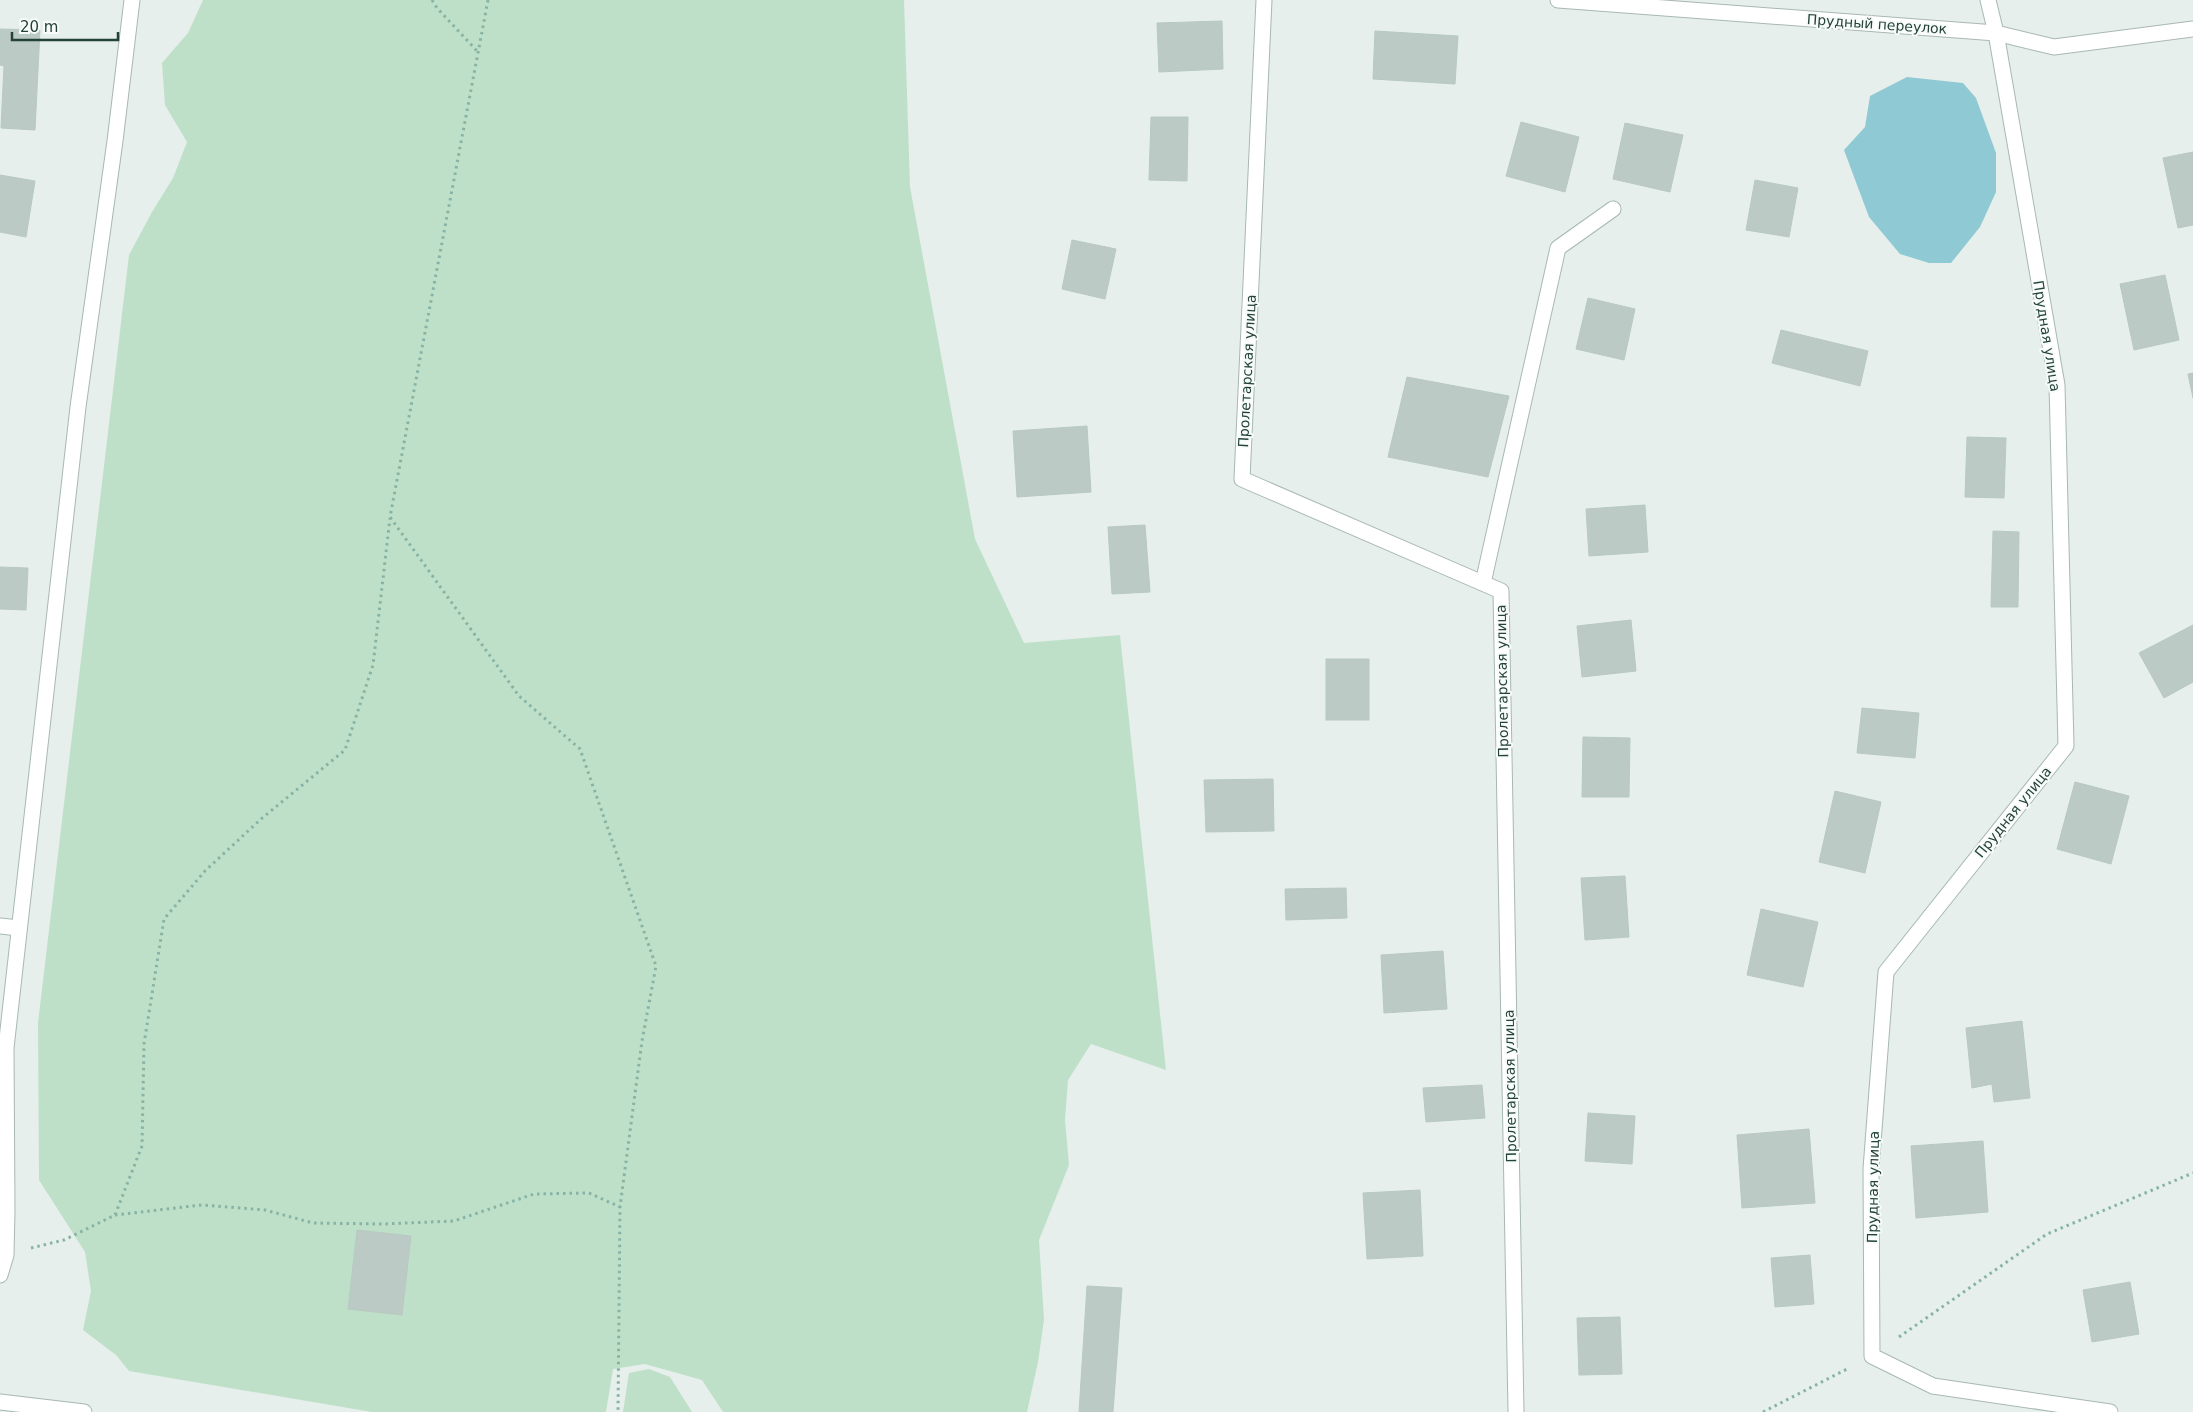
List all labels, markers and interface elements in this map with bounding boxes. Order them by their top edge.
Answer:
scale bar [12,10,119,42]
street label: Прудный переулок [1806,11,1948,37]
text: 20 m [20,18,58,36]
street label: Прудная улица [2030,279,2064,393]
street label: Пролетарская улица [1235,294,1259,448]
street label: Пролетарская улица [1493,604,1511,758]
street label: Прудная улица [1971,763,2055,861]
street label: Пролетарская улица [1501,1009,1519,1163]
street label: Прудная улица [1864,1131,1882,1243]

